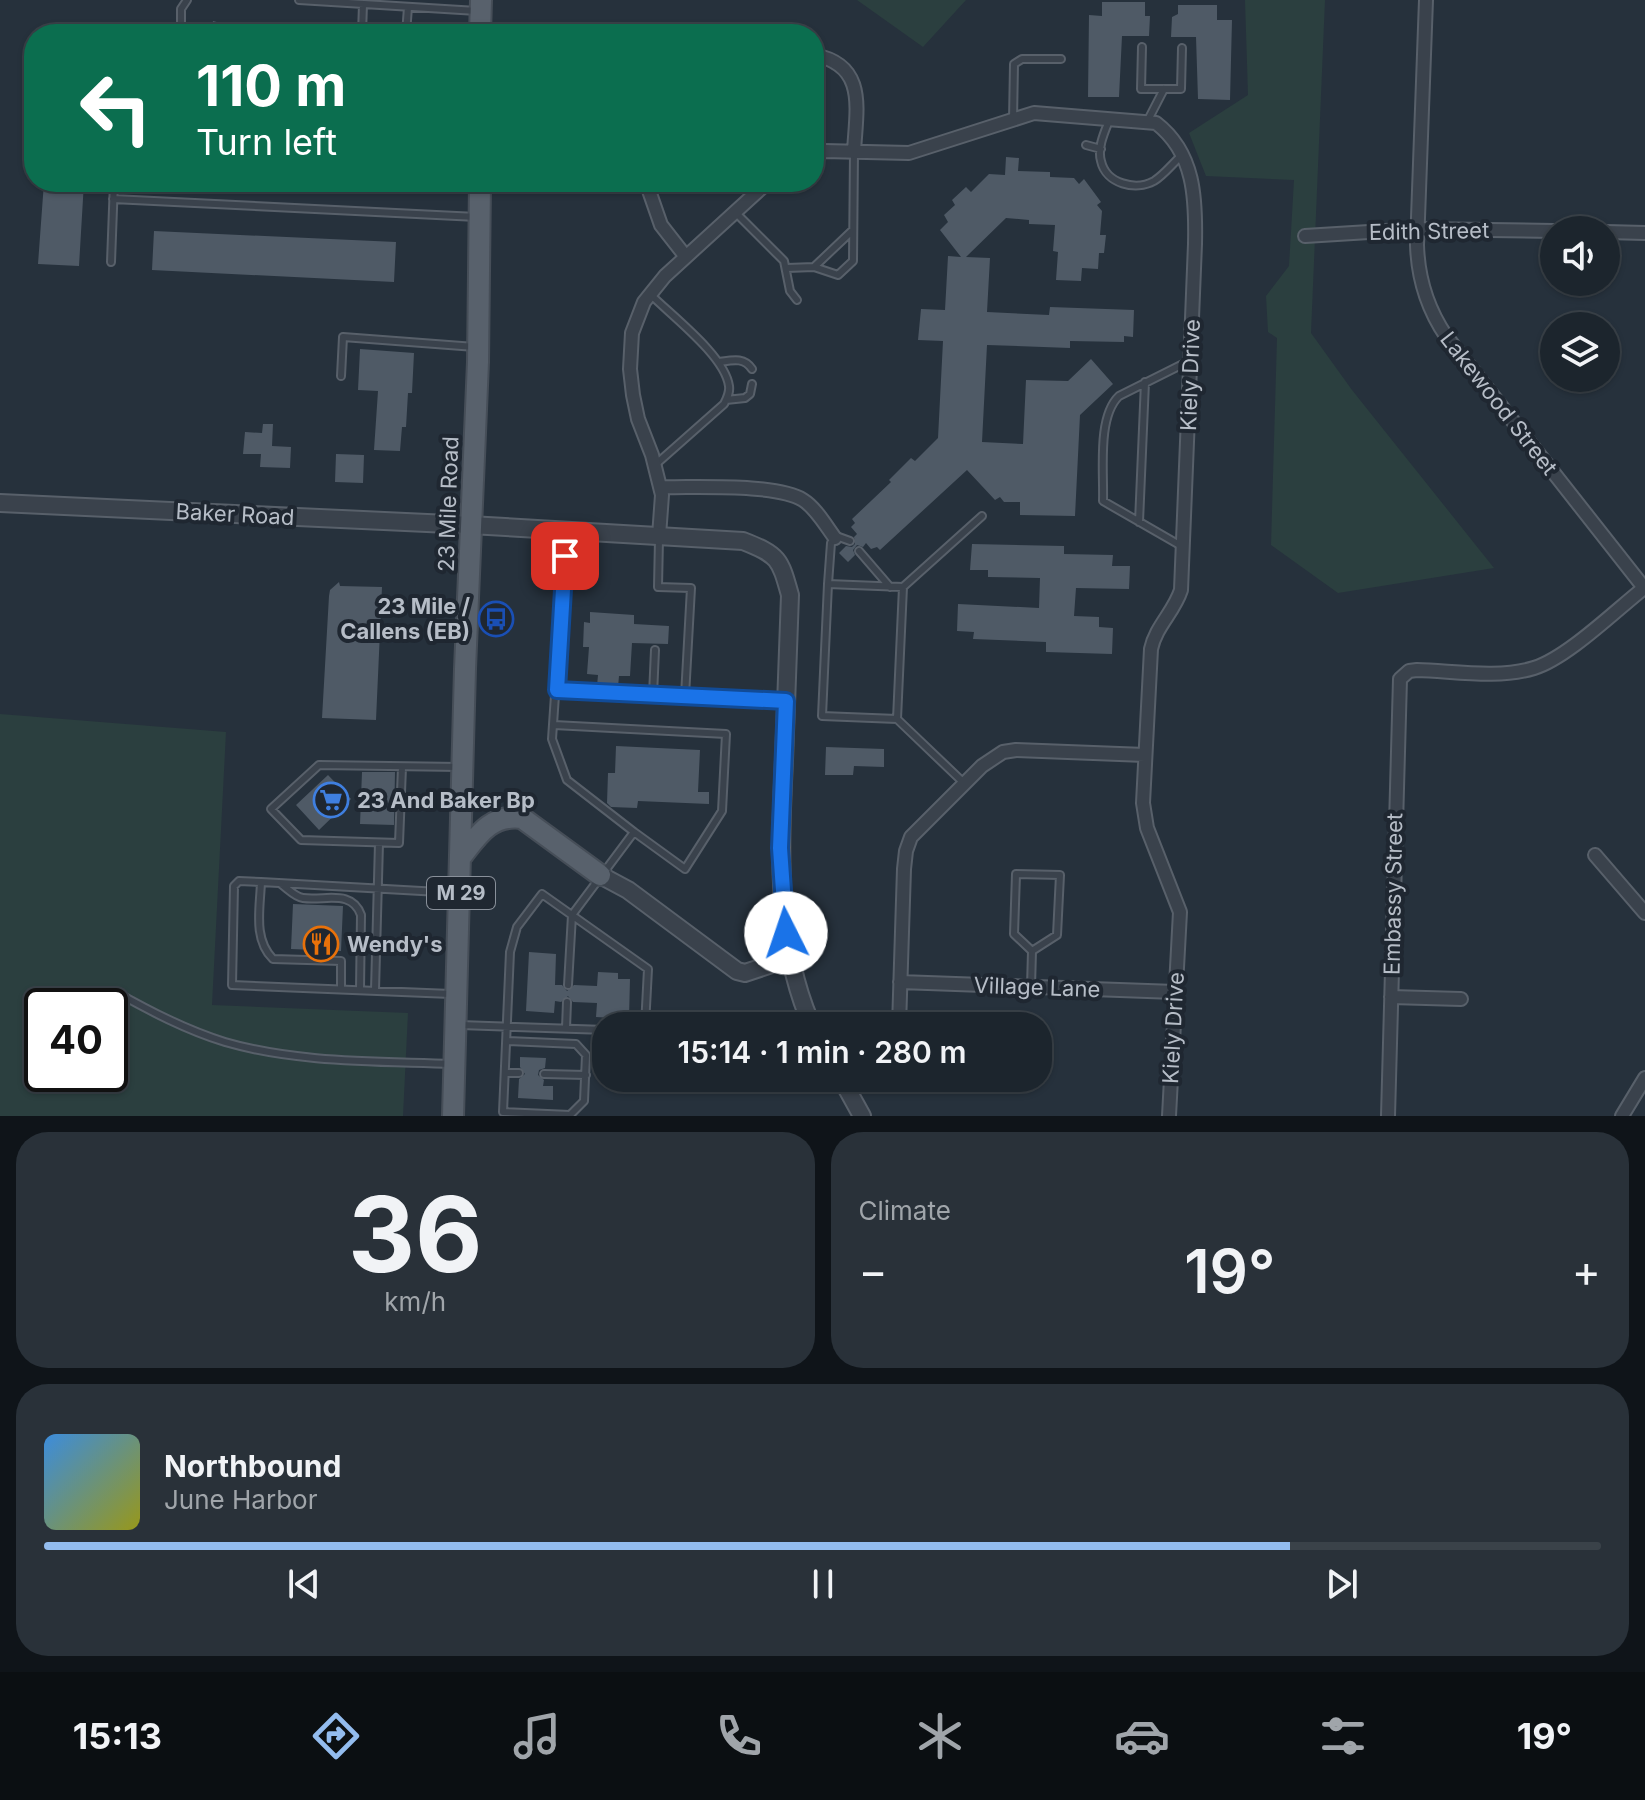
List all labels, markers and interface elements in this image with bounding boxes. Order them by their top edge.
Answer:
text: 110 m [196,52,346,120]
icon: left [64,56,168,160]
text: Turn left [196,120,337,164]
map controls [1540,216,1620,392]
button: sound [1540,216,1620,296]
street label: Edith Street [1369,217,1489,245]
button: layers [1540,312,1620,392]
street label: Kiely Drive [1175,319,1205,431]
street label: Lakewood Street [1435,326,1563,480]
street label: 23 Mile Road [433,436,463,572]
street label: Baker Road [175,498,295,530]
pin [531,522,599,590]
icon: arrive [543,534,587,578]
place label: 23 Mile / Callens (EB) [340,593,470,644]
bus stop icon: 23 Mile / Callens (EB) [477,600,515,638]
supermarket icon: 23 And Baker Bp [312,781,350,819]
place label: 23 And Baker Bp [357,787,535,813]
street label: Embassy Street [1379,813,1407,975]
road number: M 29 [427,877,495,909]
position arrow [744,891,828,975]
restaurant icon: Wendy's [302,925,340,963]
place label: Wendy's [347,931,442,957]
street label: Kiely Drive [1157,971,1189,1085]
street label: Village Lane [973,972,1101,1002]
speed limit sign: 40 [24,988,128,1092]
text: 15:14 · 1 min · 280 m [678,1034,966,1070]
text: 36 [348,1171,483,1297]
text: Climate [859,1195,951,1226]
text: 19° [1184,1235,1275,1307]
text: − [859,1244,888,1298]
text: + [1572,1244,1601,1298]
text: km/h [384,1286,446,1317]
text: Northbound [164,1448,341,1484]
text: June Harbor [164,1484,317,1515]
icon: previous [282,1562,326,1606]
icon: pause [801,1562,845,1606]
icon: next [1320,1562,1364,1606]
icon: directions [308,1708,364,1764]
icon: music [509,1708,565,1764]
icon: phone [711,1708,767,1764]
icon: climate [912,1708,968,1764]
icon: car [1114,1708,1170,1764]
icon: filters [1315,1708,1371,1764]
text: 15:13 [73,1714,162,1758]
text: 19° [1517,1714,1572,1758]

